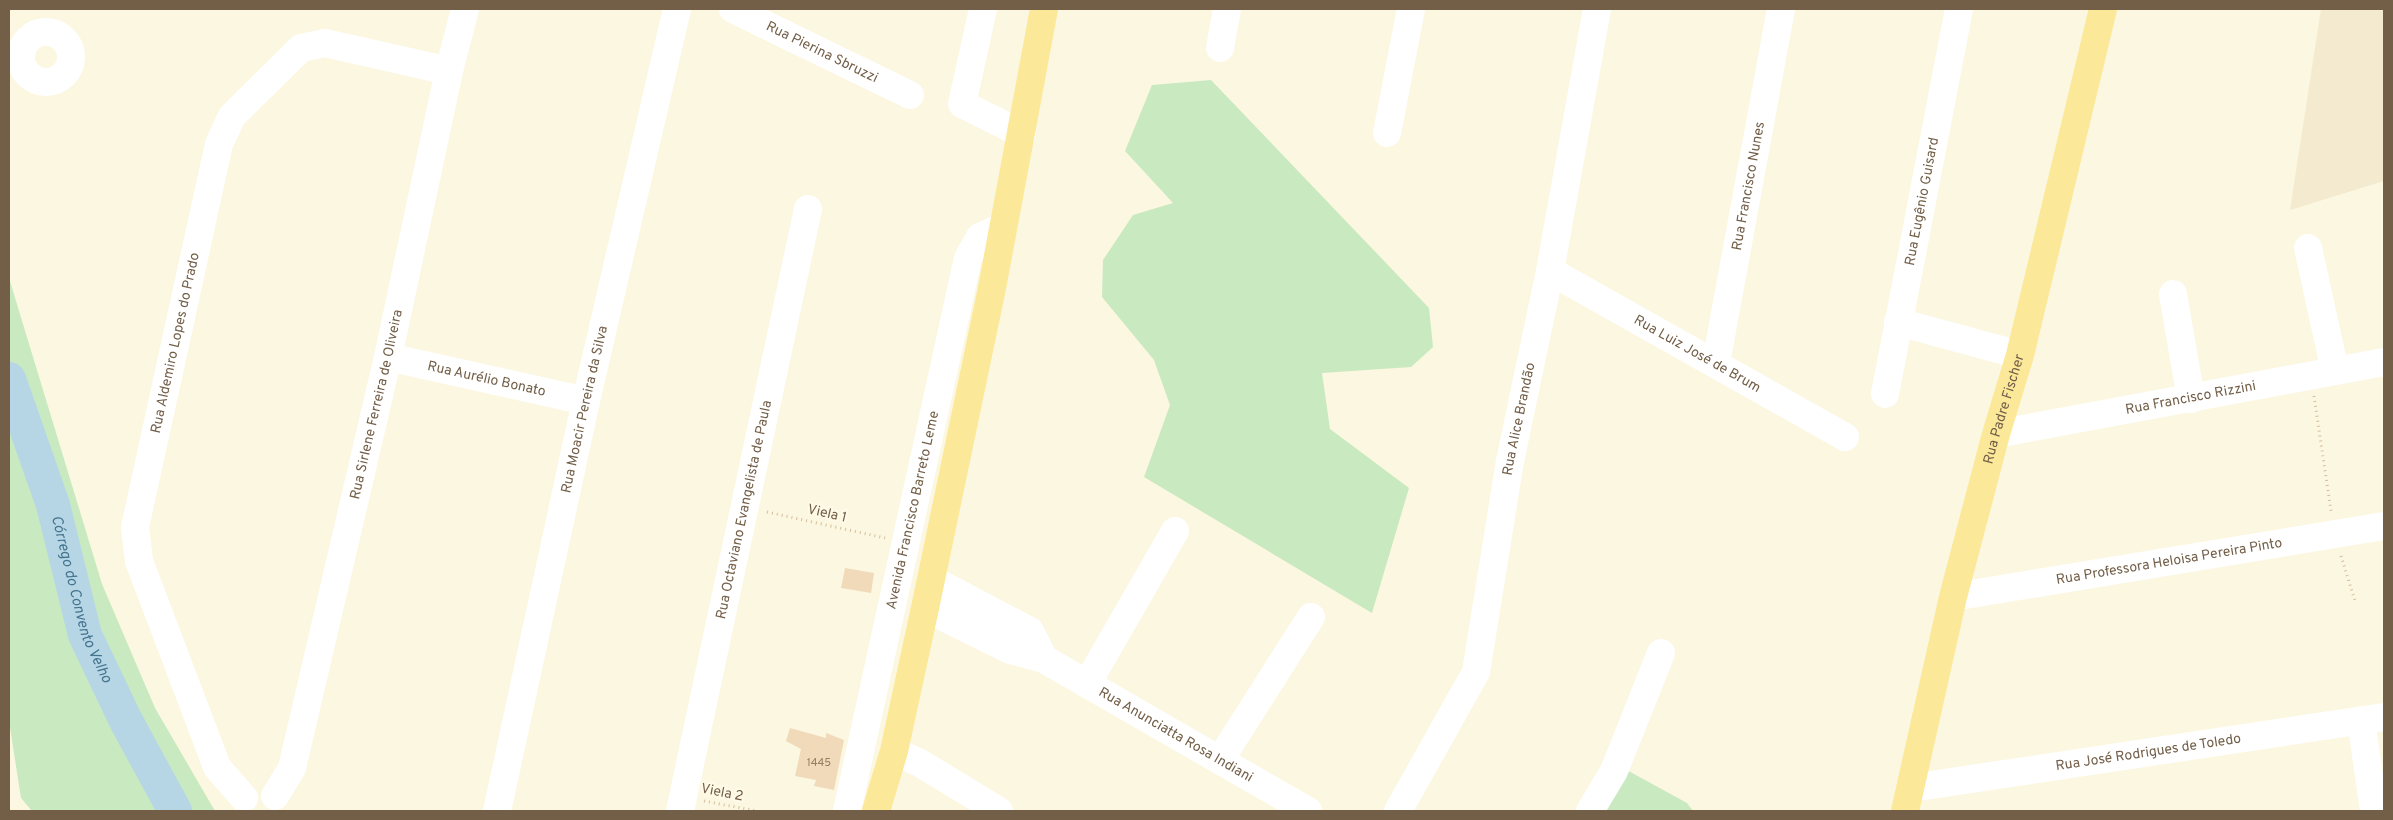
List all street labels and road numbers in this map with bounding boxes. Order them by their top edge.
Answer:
street label: Rua Pierina Sbruzzi [763,18,881,87]
street label: Rua Francisco Nunes [1728,120,1769,252]
street label: Rua Eugênio Guisard [1901,136,1943,267]
street label: Rua Aldemiro Lopes do Prado [147,251,203,435]
street label: Rua Sirlene Ferreira de Oliveira [347,308,406,501]
street label: Rua Luiz José de Brum [1631,311,1764,396]
street label: Rua Moacir Pereira da Silva [558,324,612,495]
street label: Rua Padre Fischer [1980,352,2028,466]
street label: Rua Aurélio Bonato [426,358,548,400]
street label: Rua Alice Brandão [1499,361,1539,477]
street label: Rua Francisco Rizzini [2124,377,2257,418]
street label: Rua Octaviano Evangelista de Paula [713,399,776,621]
street label: Avenida Francisco Barreto Leme [883,409,943,611]
street label: Viela 1 [806,501,848,527]
street label: Rua Professora Heloisa Pereira Pinto [2055,534,2284,588]
street label: Rua Anunciatta Rosa Indiani [1095,684,1256,786]
street label: Rua José Rodrigues de Toledo [2054,730,2242,775]
street label: Viela 2 [699,781,745,805]

